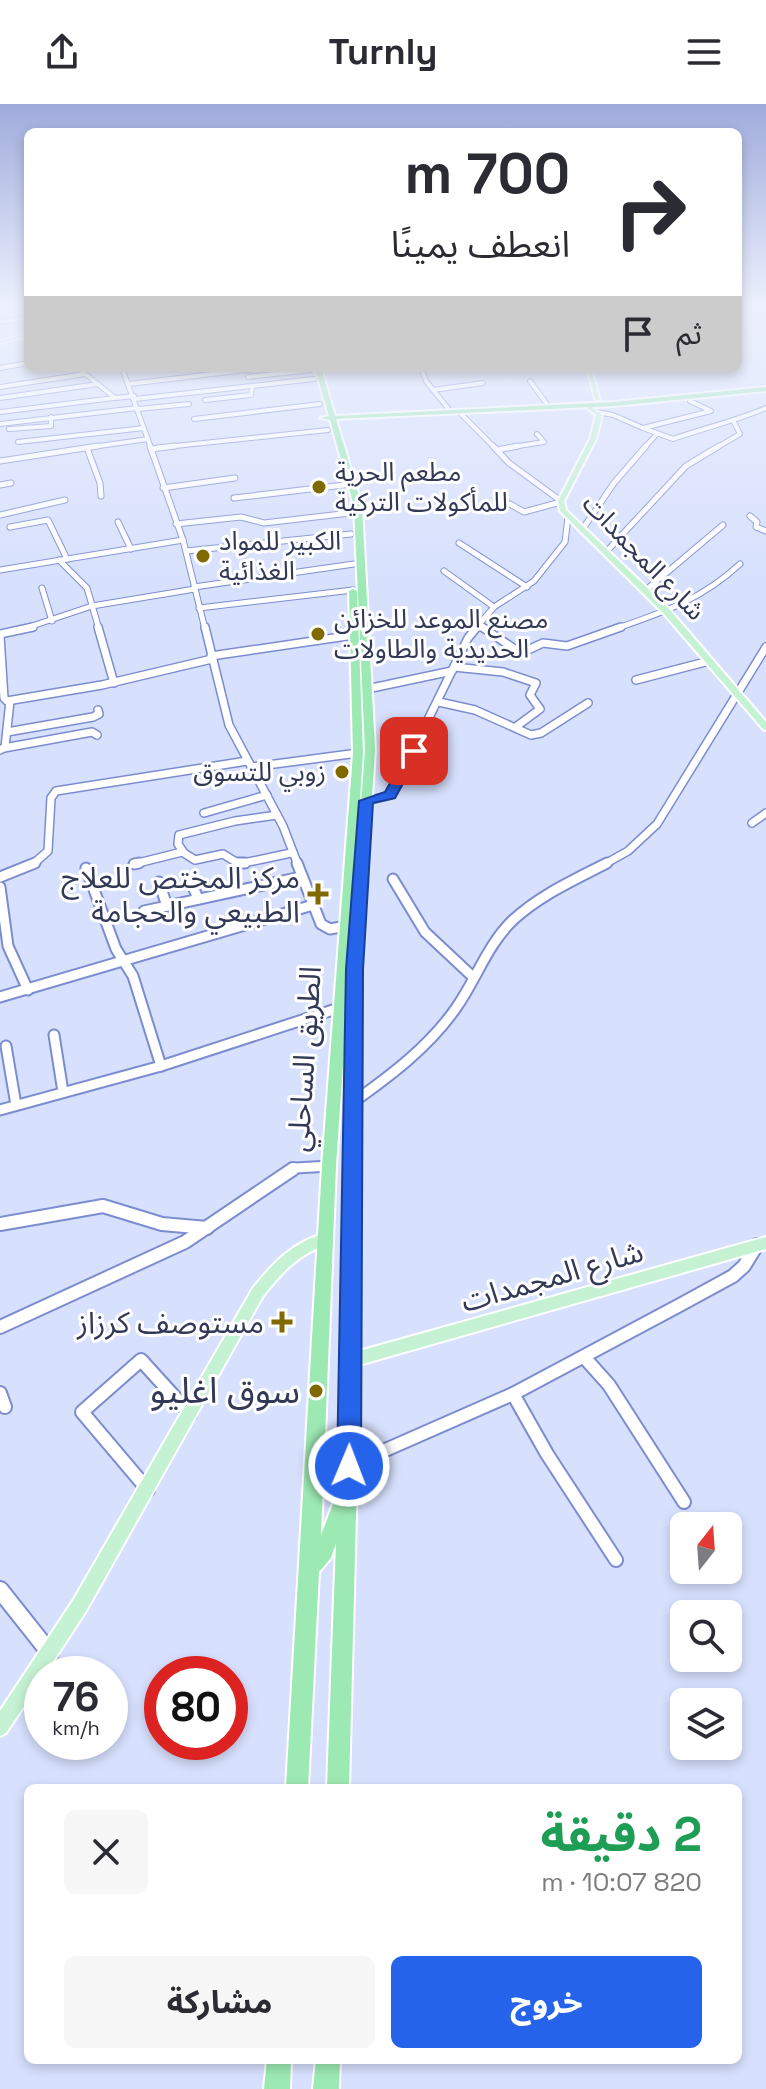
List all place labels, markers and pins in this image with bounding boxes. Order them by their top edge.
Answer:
place label: مطعم الحرية للمأكولات التركية [335,455,508,519]
marker: مطعم الحرية للمأكولات التركية [310,478,328,496]
place label: الكبير للمواد الغذائية [219,524,341,588]
marker: الكبير للمواد الغذائية [194,547,212,565]
place label: مصنع الموعد للخزائن الحديدية والطاولات [334,602,549,666]
marker: مصنع الموعد للخزائن الحديدية والطاولات [309,625,327,643]
pin [380,717,448,785]
place label: زوبي للتسوق [193,755,326,792]
marker: زوبي للتسوق [333,763,351,781]
place label: مركز المختص للعلاج الطبيعي والحجامة [61,858,300,934]
marker: مركز المختص للعلاج الطبيعي والحجامة [307,883,329,905]
place label: مستوصف كرزاز [76,1303,264,1342]
marker: مستوصف كرزاز [271,1311,293,1333]
place label: سوق اغليو [150,1368,300,1414]
marker: سوق اغليو [307,1382,325,1400]

